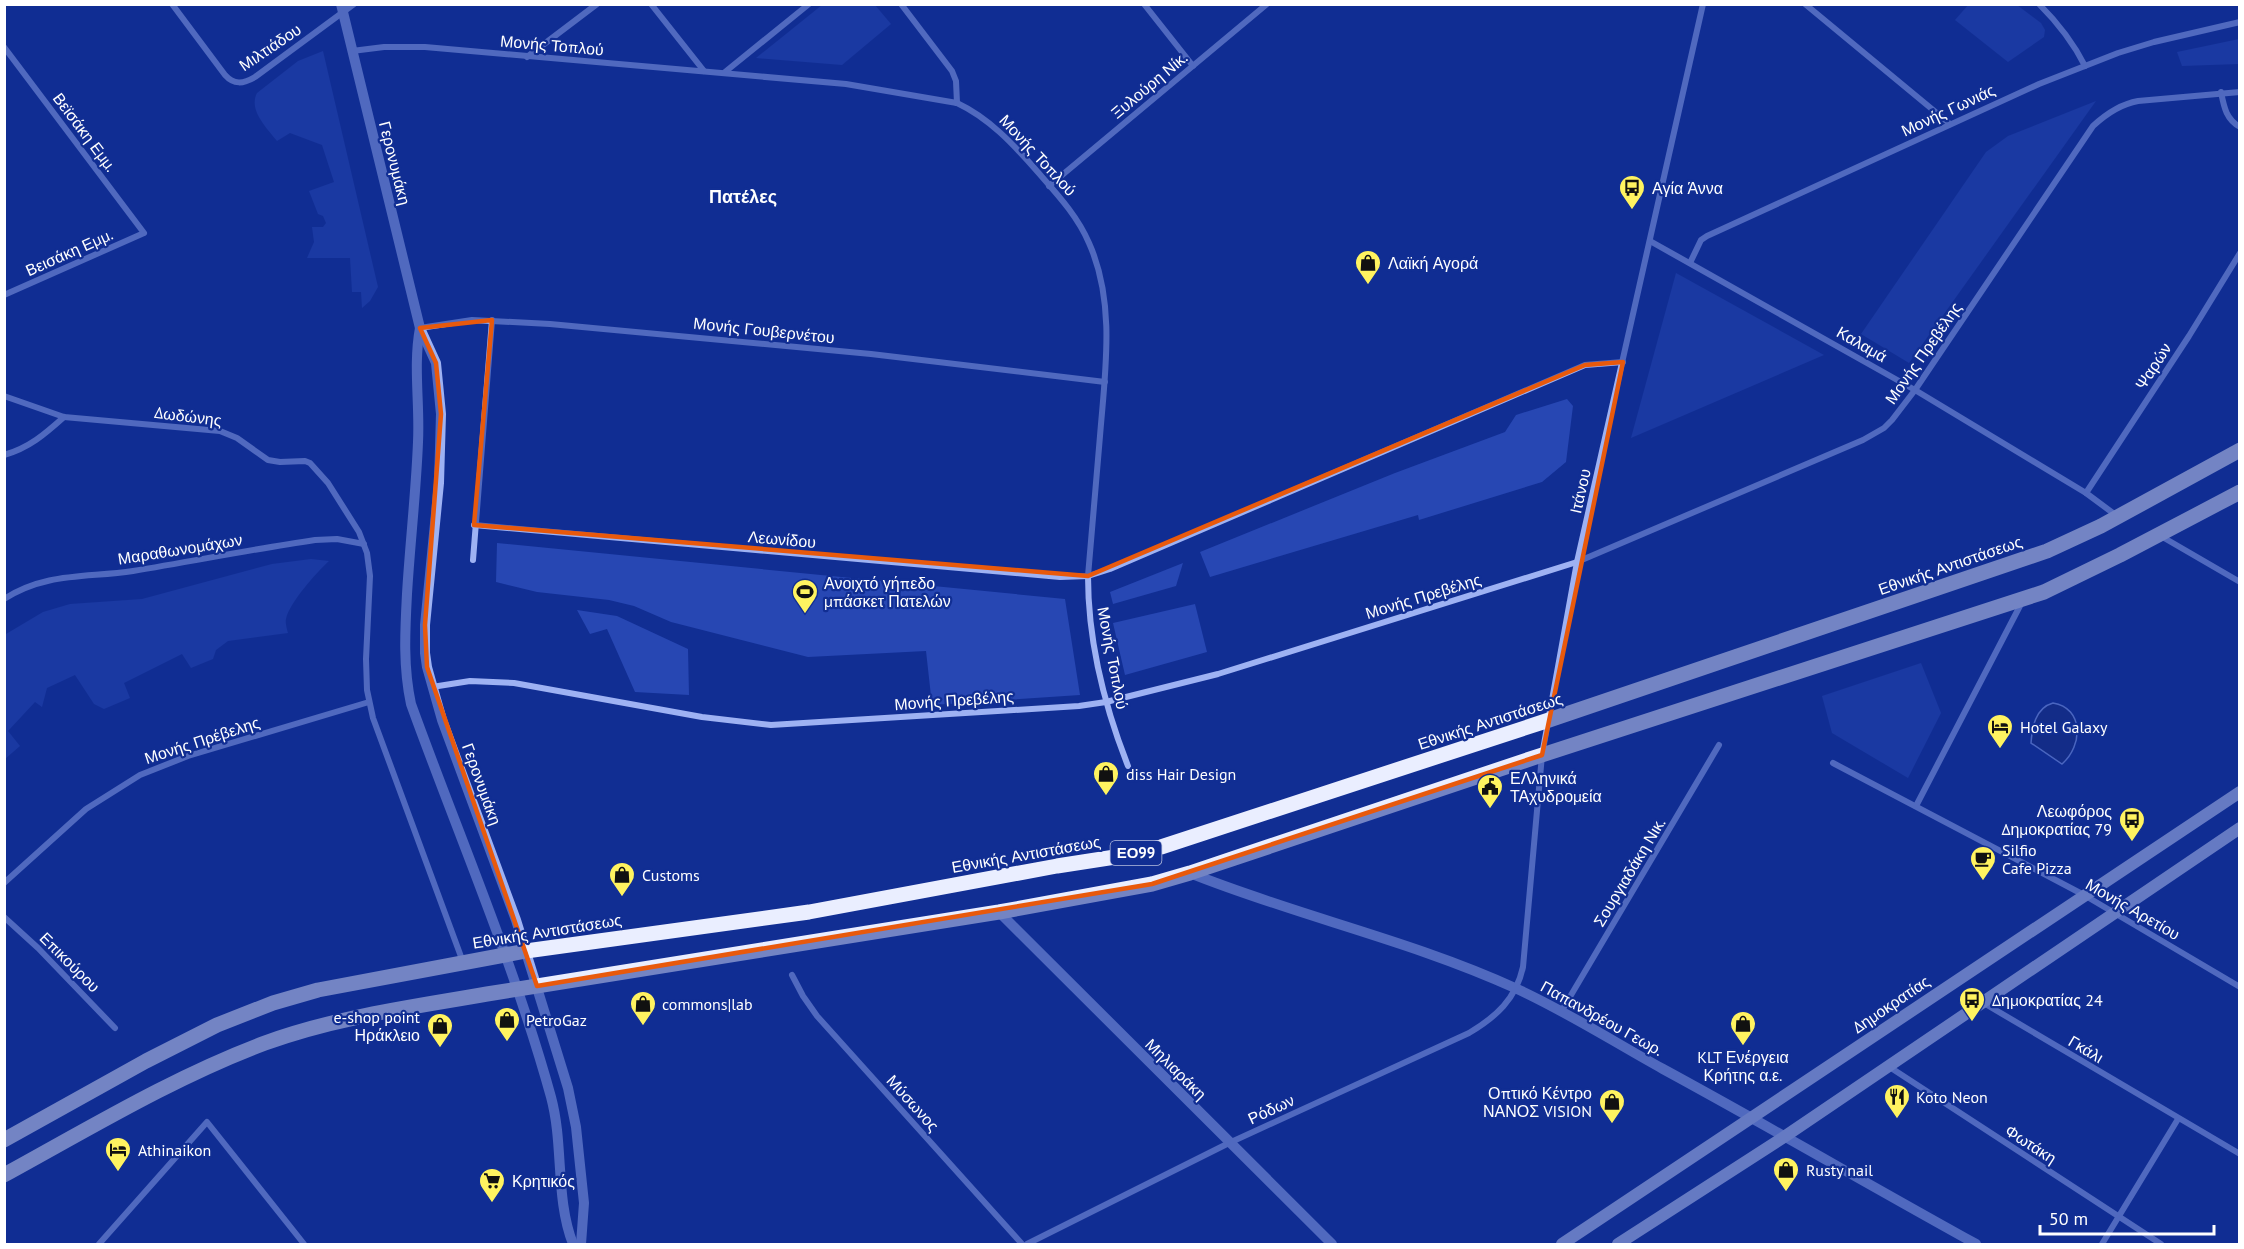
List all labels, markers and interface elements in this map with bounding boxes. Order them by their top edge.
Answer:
street label: Μιλτιάδου [235,19,305,75]
street label: Μονής Τοπλού [499,31,605,59]
street label: Ξυλούρη Νίκ. [1107,47,1191,123]
street label: Μονής Γωνιάς [1898,79,1998,140]
street label: Βεϊσάκη Εμμ. [49,89,121,175]
street label: Μονής Τοπλού [995,110,1081,200]
street label: Γερονυμάκη [375,119,415,207]
bus stop icon: Αγία Άννα [1617,173,1647,211]
place label: Αγία Άννα [1652,178,1723,198]
district label: Πατέλες [709,185,777,208]
street label: Βεισάκη Εμμ. [22,224,116,280]
shop icon: Λαϊκή Αγορά [1353,248,1383,286]
place label: Λαϊκή Αγορά [1388,253,1478,273]
street label: Μονής Πρεβέλης [1880,298,1966,408]
street label: Μονής Γουβερνέτου [692,313,836,347]
street label: Καλαμά [1833,322,1891,366]
street label: Ψαρών [2131,339,2175,393]
street label: Δωδώνης [153,402,223,430]
street label: Ιτάνου [1565,467,1595,515]
street label: Λεωνίδου [747,526,817,552]
street label: Μαραθωνομάχων [116,529,244,569]
street label: Εθνικής Αντιστάσεως [1875,531,2025,599]
street label: Μονής Πρεβέλης [1363,569,1484,623]
place label: Ανοιχτό γήπεδο μπάσκετ Πατελών [824,573,951,611]
sports icon: Ανοιχτό γήπεδο μπάσκετ Πατελών [790,577,820,615]
street label: Μονής Τοπλού [1093,605,1133,711]
street label: Μονής Πρεβέλης [894,686,1015,714]
street label: Εθνικής Αντιστάσεως [1415,688,1565,754]
street label: Μονής Πρέβελης [142,712,262,768]
hotel icon: Hotel Galaxy [1985,712,2015,750]
place label: Hotel Galaxy [2020,717,2108,737]
street label: Γερονυμάκη [458,740,506,828]
shop icon: diss Hair Design [1091,759,1121,797]
place label: diss Hair Design [1126,764,1236,784]
place label: ΕΛληνικά ΤΑχυδρομεία [1510,768,1602,806]
public building icon: ΕΛληνικά ΤΑχυδρομεία [1475,772,1505,810]
place label: Λεωφόρος Δημοκρατίας 79 [2001,801,2112,839]
bus stop icon: Λεωφόρος Δημοκρατίας 79 [2117,805,2147,843]
street label: Σουργιαδάκη Νικ. [1589,814,1669,930]
street label: Εθνικής Αντιστάσεως [950,831,1102,877]
place label: Silfio Cafe Pizza [2002,840,2072,878]
road number: ΕΟ99 [1110,841,1162,865]
cafe icon: Silfio Cafe Pizza [1968,844,1998,882]
shop icon: Customs [607,860,637,898]
place label: Customs [642,865,700,885]
street label: Μονής Αρετίου [2082,874,2184,944]
street label: Εθνικής Αντιστάσεως [471,909,623,953]
street label: Επικούρου [36,928,104,996]
street label: Δημοκρατίας [1849,971,1934,1037]
street label: Παπανδρέου Γεωρ. [1537,976,1667,1060]
bus stop icon: Δημοκρατίας 24 [1957,985,1987,1023]
shop icon: commons|lab [628,989,658,1027]
place label: Δημοκρατίας 24 [1992,990,2103,1010]
place label: commons|lab [662,994,753,1014]
shop icon: PetroGaz [492,1005,522,1043]
place label: e-shop point Ηράκλειο [333,1007,421,1045]
shop icon: KLT Ενέργεια Κρήτης α.ε. [1728,1009,1758,1047]
place label: PetroGaz [526,1010,587,1030]
shop icon: e-shop point Ηράκλειο [425,1011,455,1049]
street label: Γκάλι [2065,1031,2108,1067]
street label: Μηλιαράκη [1141,1034,1211,1104]
place label: KLT Ενέργεια Κρήτης α.ε. [1697,1047,1789,1085]
street label: Μύσωνος [882,1071,944,1136]
restaurant icon: Koto Neon [1882,1082,1912,1120]
place label: Οπτικό Κέντρο ΝΑΝΟΣ VISION [1483,1083,1592,1121]
shop icon: Οπτικό Κέντρο ΝΑΝΟΣ VISION [1597,1087,1627,1125]
place label: Koto Neon [1916,1087,1988,1107]
street label: Ρόδων [1245,1090,1297,1128]
street label: Φωτάκη [2002,1120,2060,1168]
hotel icon: Athinaikon [103,1135,133,1173]
place label: Athinaikon [138,1140,211,1160]
shop icon: Rusty nail [1771,1155,1801,1193]
place label: Rusty nail [1806,1160,1873,1180]
supermarket icon: Κρητικός [477,1166,507,1204]
place label: Κρητικός [512,1171,575,1191]
scale bar [2040,1198,2214,1236]
text: 50 m [2049,1207,2088,1230]

